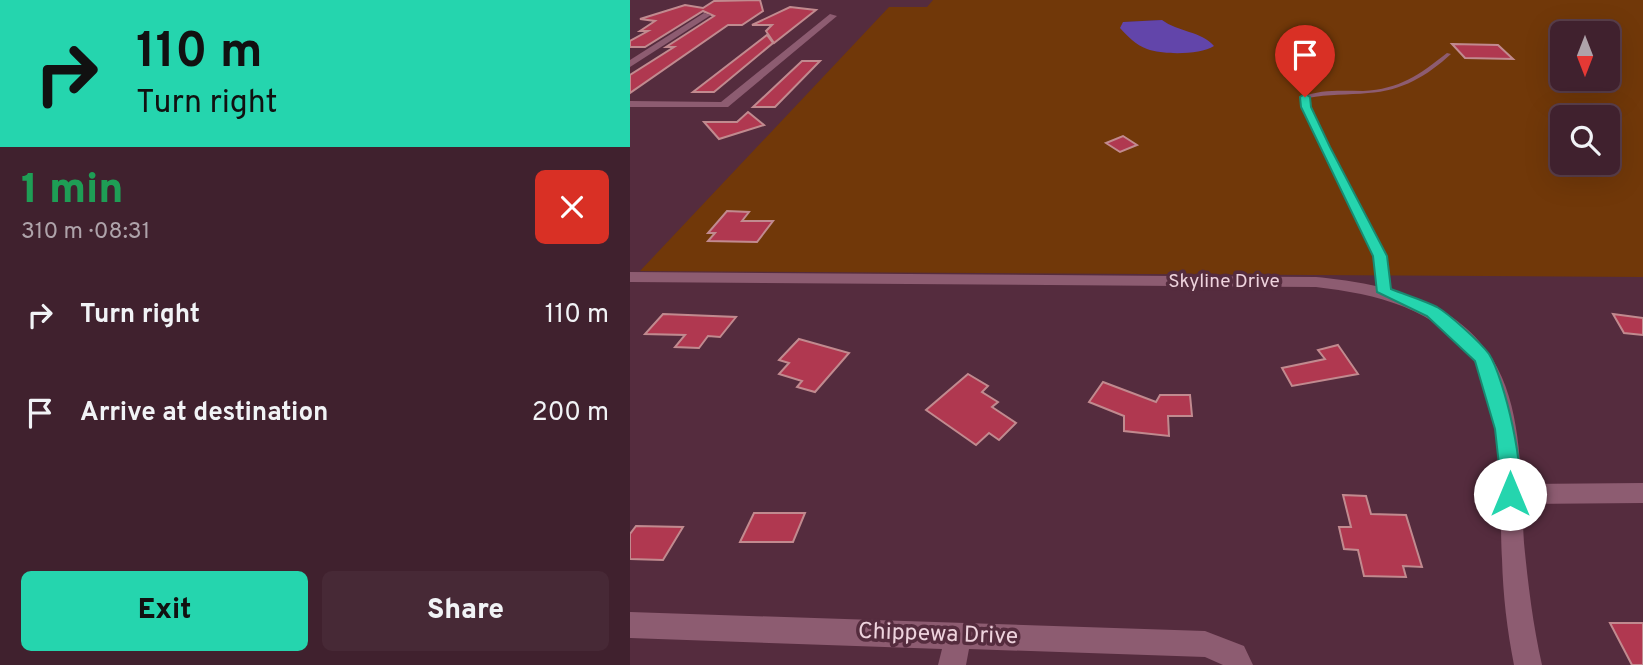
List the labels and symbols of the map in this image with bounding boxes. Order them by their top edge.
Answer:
north arrow [1550,21,1620,91]
pin [1275,25,1335,97]
street label: Skyline Drive [1168,270,1280,294]
position arrow [1473,457,1547,531]
street label: Chippewa Drive [857,618,1019,652]

